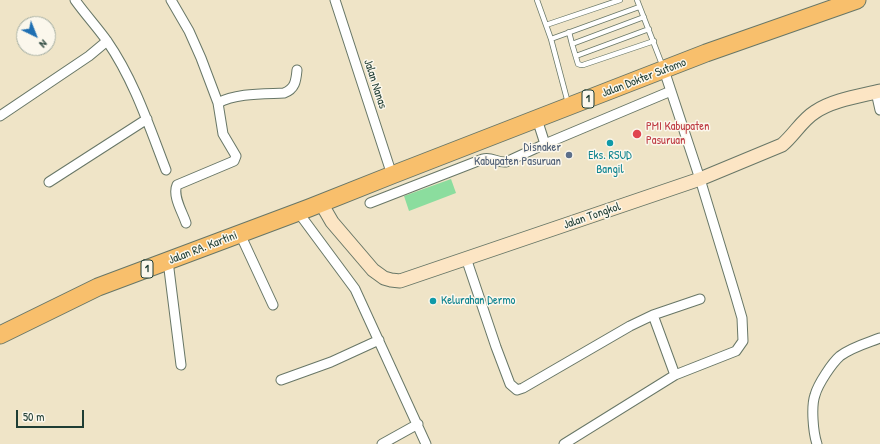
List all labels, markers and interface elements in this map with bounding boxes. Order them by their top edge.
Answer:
north arrow [16,16,56,56]
text: N [37,37,50,51]
street label: Jalan Dokter Sutomo [600,55,688,101]
street label: Jalan Nanas [360,57,390,111]
road number: 1 [582,90,594,108]
place label: PMI Kabupaten Pasuruan [646,120,709,148]
marker: PMI Kabupaten Pasuruan [631,128,643,140]
marker: Eks. RSUD Bangil [605,138,615,148]
place label: Disnaker Kabupaten Pasuruan [474,141,561,169]
place label: Eks. RSUD Bangil [588,149,632,177]
marker: Disnaker Kabupaten Pasuruan [564,150,574,160]
street label: Jalan Tongkol [562,200,622,232]
street label: Jalan RA. Kartini [167,228,239,268]
road number: 1 [141,260,153,278]
place label: Kelurahan Dermo [441,294,515,308]
marker: Kelurahan Dermo [428,296,438,306]
scale bar [18,402,86,428]
text: 50 m [23,408,44,425]

